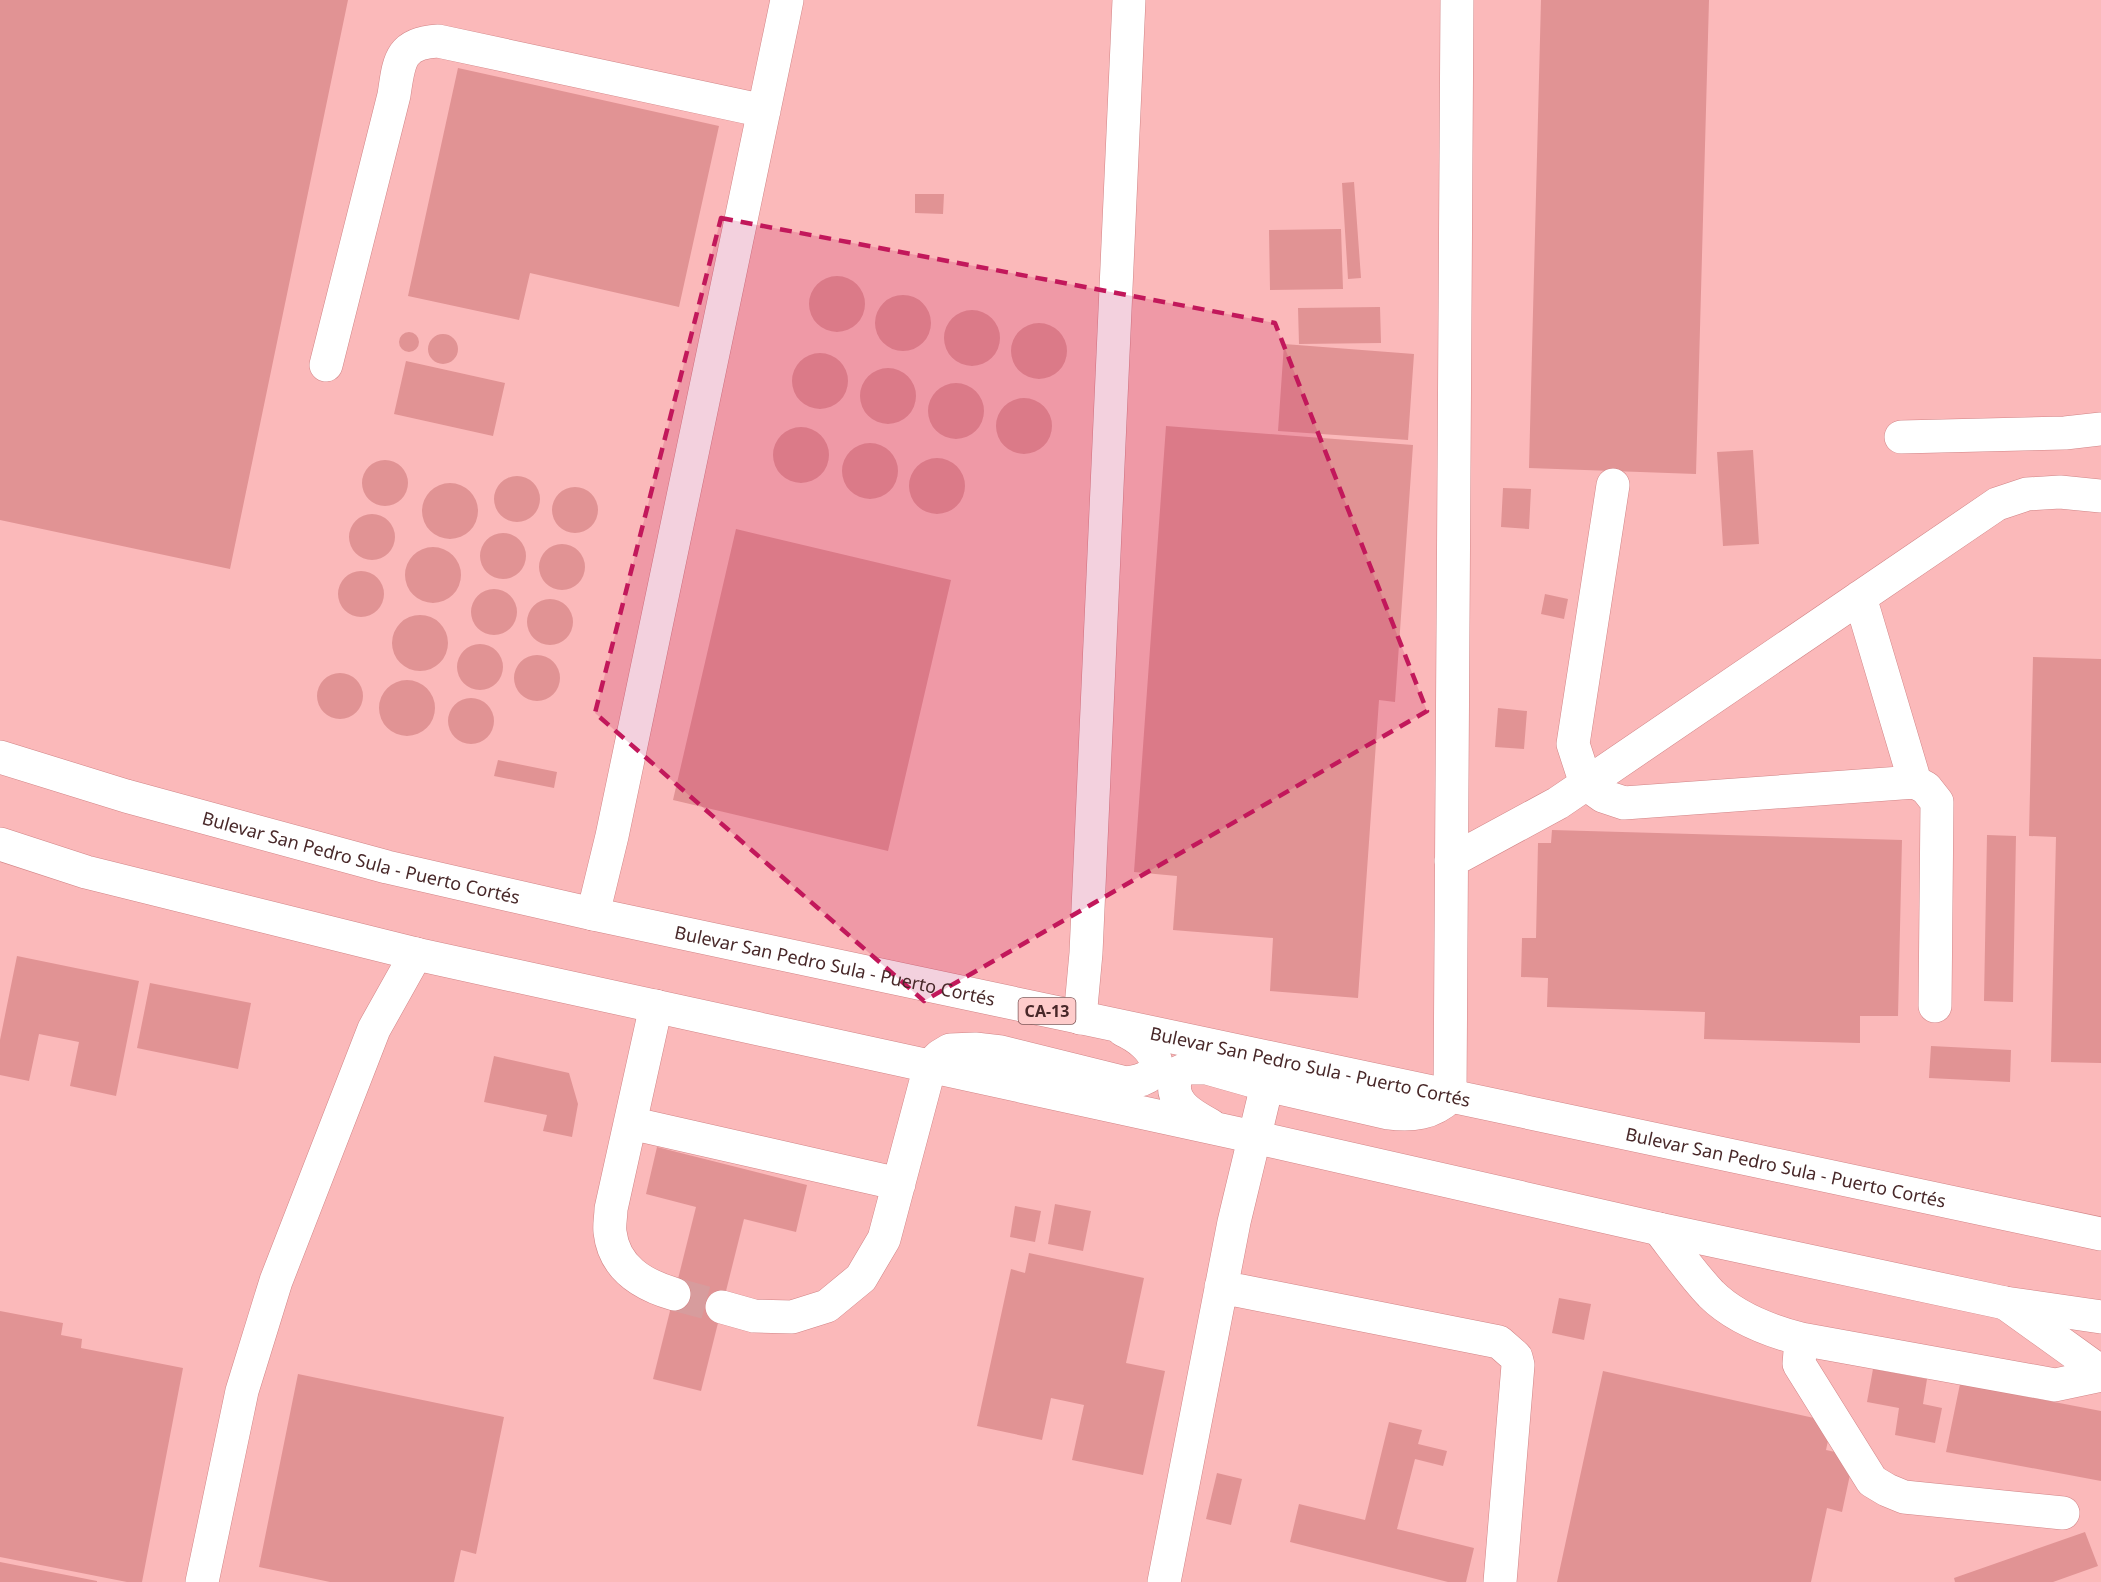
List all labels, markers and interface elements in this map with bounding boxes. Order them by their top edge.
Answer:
street label: Bulevar San Pedro Sula - Puerto Cortés [200,805,522,909]
street label: Bulevar San Pedro Sula - Puerto Cortés [673,920,997,1011]
road number: CA-13 [1018,998,1076,1024]
street label: Bulevar San Pedro Sula - Puerto Cortés [1148,1021,1473,1112]
street label: Bulevar San Pedro Sula - Puerto Cortés [1623,1121,1948,1213]

